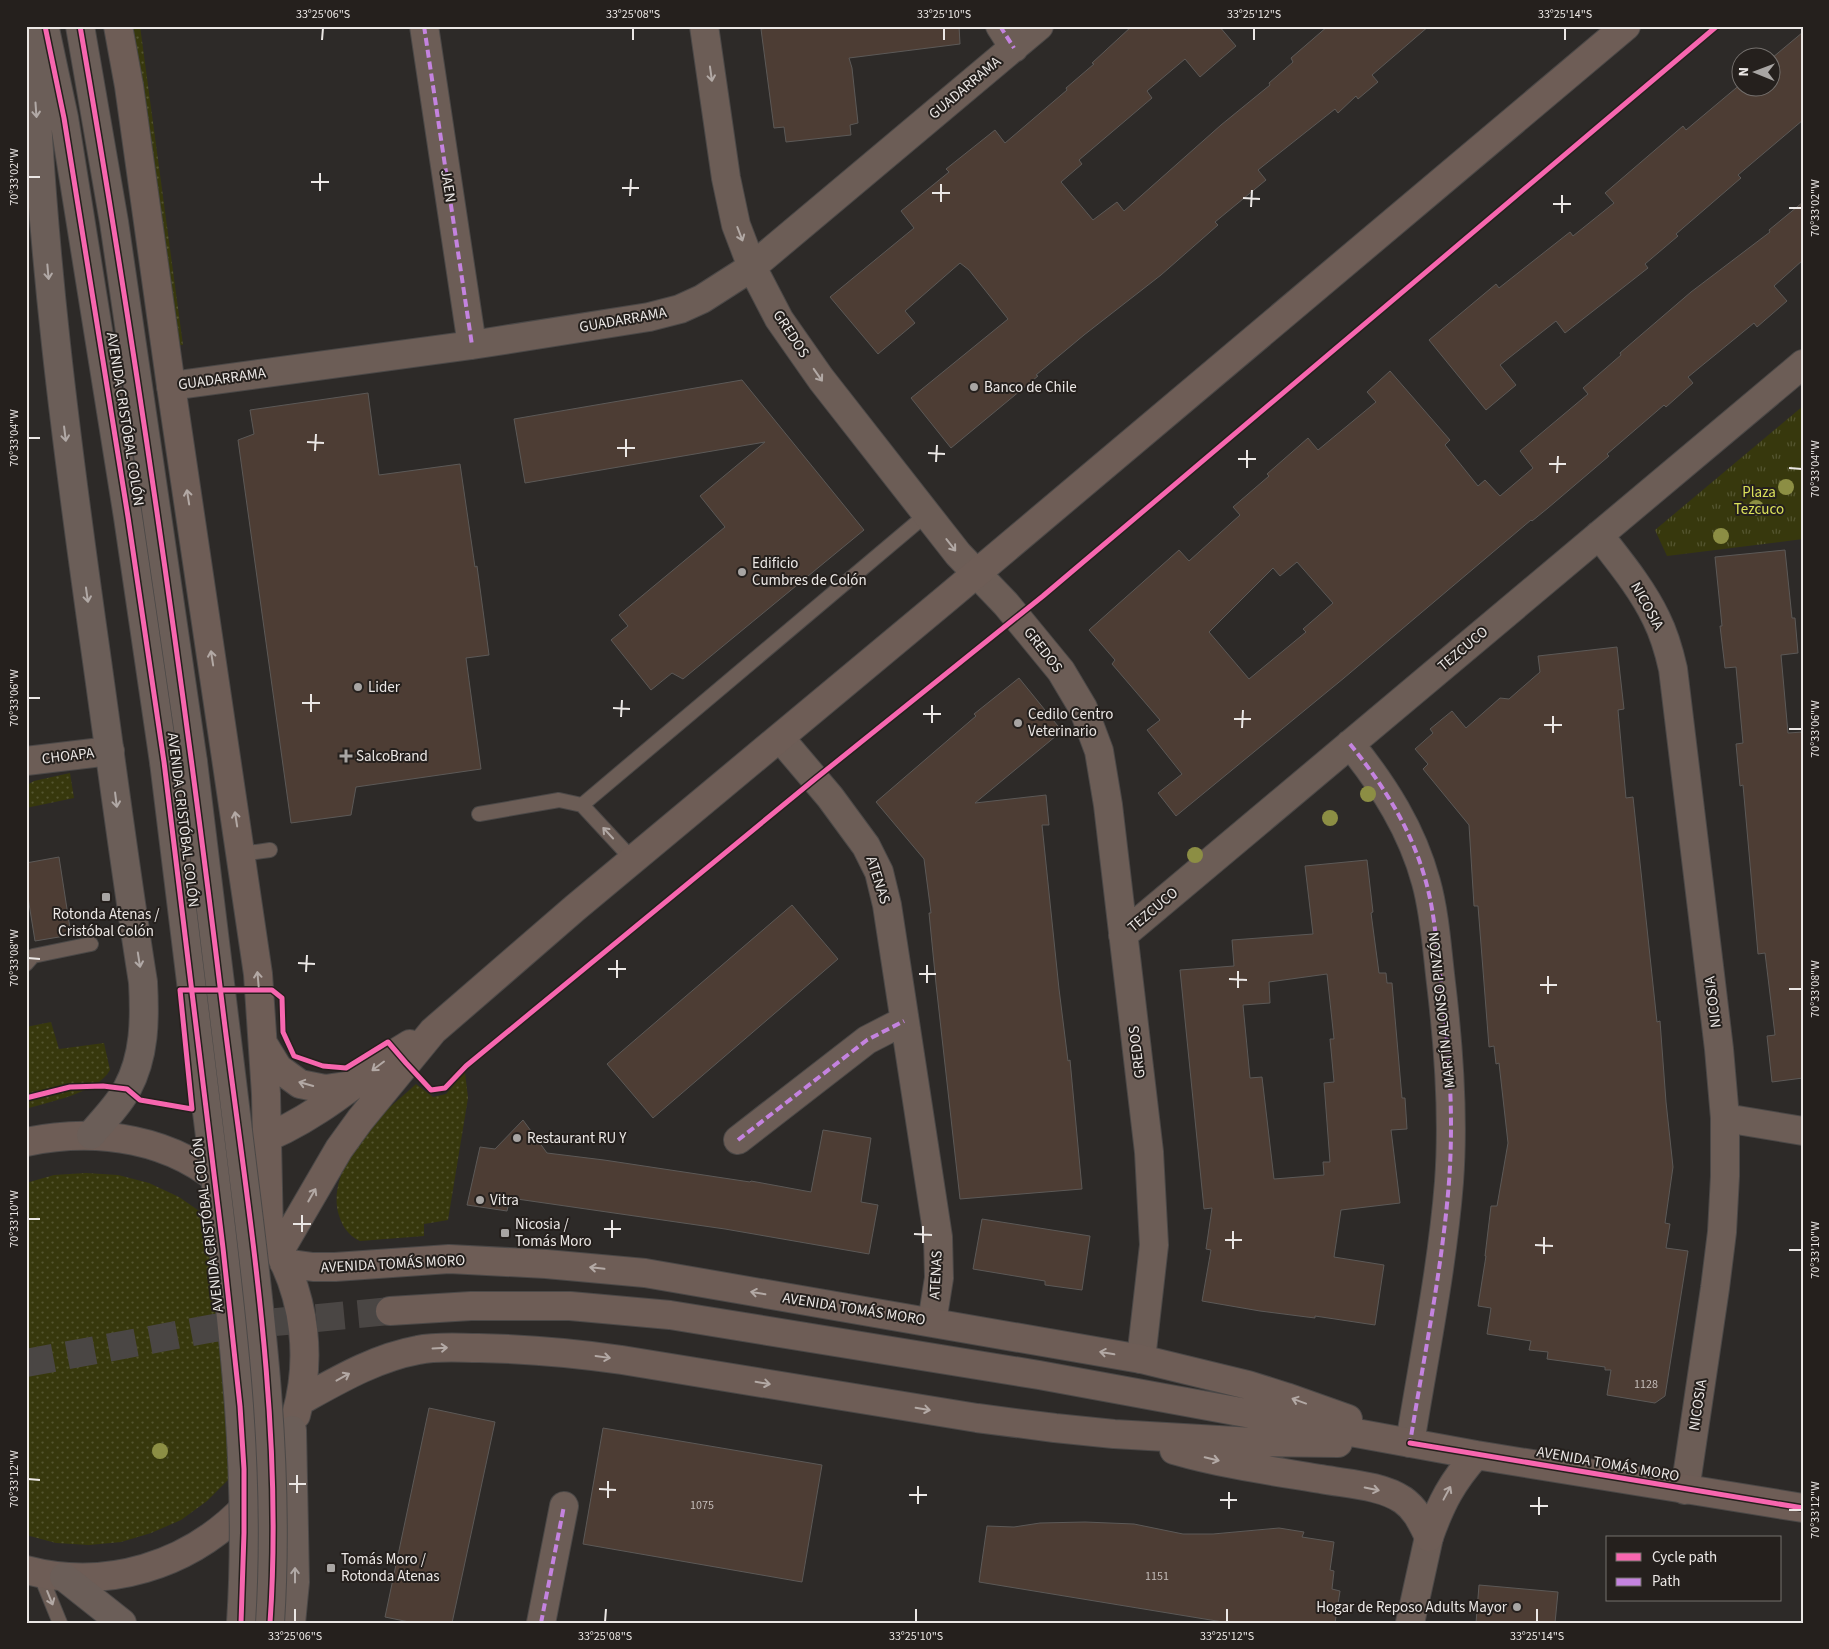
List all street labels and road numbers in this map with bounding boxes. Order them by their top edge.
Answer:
street label: GUADARRAMA [924,51,1006,124]
street label: JAEN [435,168,461,204]
street label: GUADARRAMA [578,302,669,338]
street label: GREDOS [768,306,814,362]
street label: AVENIDA CRISTÓBAL COLÓN [101,331,149,507]
street label: GUADARRAMA [177,362,268,396]
street label: NICOSIA [1625,578,1669,635]
street label: TEZCUCO [1433,622,1493,676]
street label: GREDOS [1018,623,1068,677]
street label: AVENIDA CRISTÓBAL COLÓN [162,731,204,909]
street label: CHOAPA [41,742,96,770]
street label: ATENAS [860,853,896,907]
street label: TEZCUCO [1123,883,1183,937]
street label: MARTÍN ALONSO PINZÓN [1423,931,1461,1089]
street label: NICOSIA [1699,974,1727,1029]
street label: GREDOS [1123,1024,1151,1080]
street label: AVENIDA CRISTÓBAL COLÓN [187,1136,229,1314]
street label: AVENIDA TOMÁS MORO [320,1250,466,1278]
street label: ATENAS [924,1250,948,1300]
street label: AVENIDA TOMÁS MORO [781,1287,927,1331]
street label: NICOSIA [1684,1377,1713,1432]
street label: AVENIDA TOMÁS MORO [1535,1441,1681,1487]

